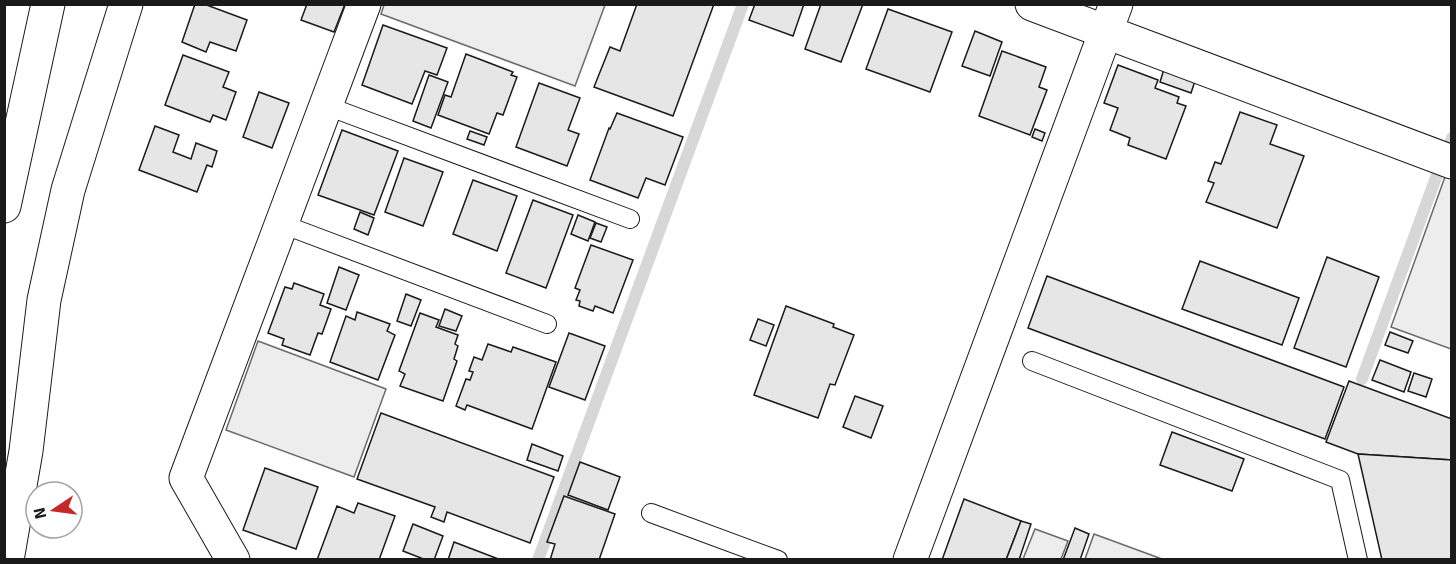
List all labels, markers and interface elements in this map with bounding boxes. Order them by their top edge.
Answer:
north arrow [24,480,84,540]
text: N [29,505,51,521]

